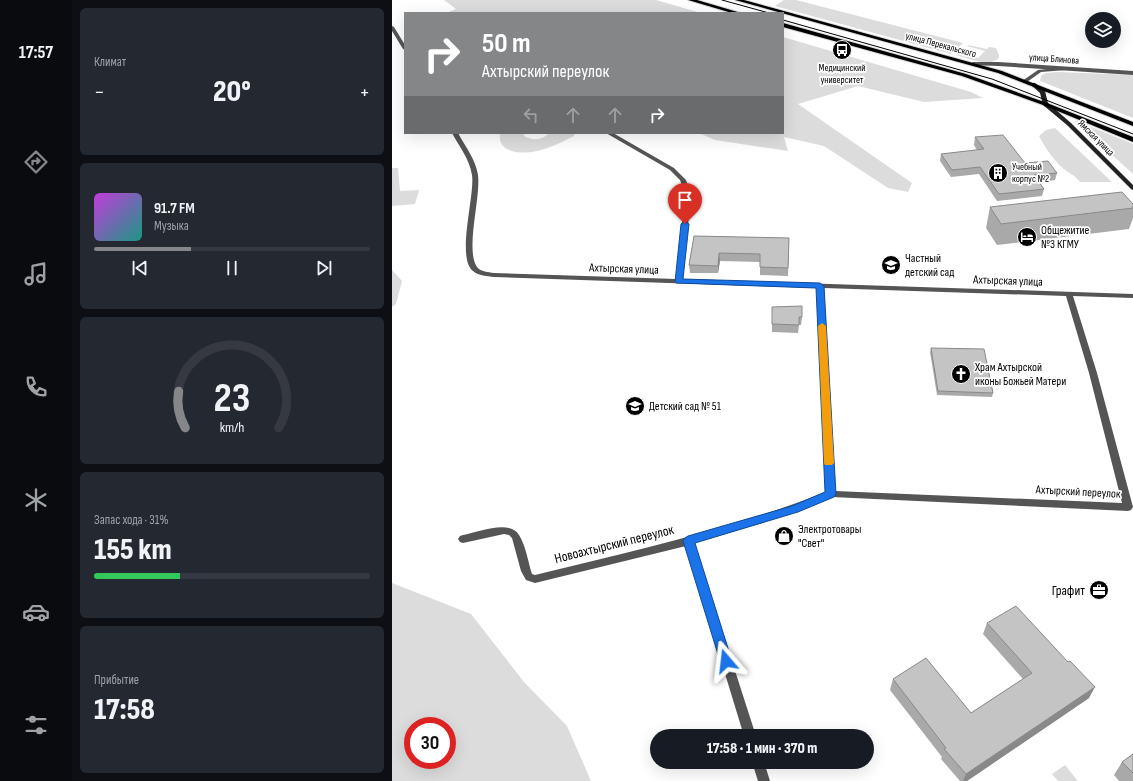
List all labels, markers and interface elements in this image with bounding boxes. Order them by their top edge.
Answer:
map controls [1085,12,1121,48]
button: layers [1085,12,1121,48]
text: 50 m [482,27,531,60]
icon: right [416,28,468,80]
street label: улица Перекальского [904,30,978,60]
bus stop icon: Медицинский университет [831,39,853,61]
text: 17:57 [19,42,53,63]
street label: улица Блинова [1029,51,1079,67]
text: Климат [94,54,126,70]
text: Ахтырский переулок [482,61,609,82]
place label: Медицинский университет [819,62,865,86]
text: 20° [213,74,251,110]
text: − [94,79,105,106]
text: + [359,79,370,106]
icon: left [520,104,542,126]
icon: ahead [562,104,584,126]
icon: ahead [604,104,626,126]
icon: right [646,104,668,126]
street label: Ямская улица [1075,117,1117,159]
icon: directions [22,148,50,176]
place label: Учебный корпус №2 [1012,161,1049,185]
building icon: Учебный корпус №2 [987,162,1009,184]
pin [668,183,702,224]
icon: arrive [674,189,696,211]
text: 91.7 FM [154,199,195,218]
text: Музыка [154,218,189,234]
place label: Общежитие №3 КГМУ [1041,223,1090,252]
hotel icon: Общежитие №3 КГМУ [1016,226,1038,248]
place label: Частный детский сад [905,251,954,280]
school or university icon: Частный детский сад [880,254,902,276]
icon: previous [129,257,151,279]
icon: pause [221,257,243,279]
icon: next [313,257,335,279]
icon: music [22,260,50,288]
street label: Ахтырская улица [588,260,659,278]
street label: Ахтырская улица [972,272,1043,290]
place label: Храм Ахтырской иконы Божьей Матери [974,360,1066,389]
church icon: Храм Ахтырской иконы Божьей Матери [950,363,972,385]
icon: phone [22,373,50,401]
text: 23 [214,374,250,423]
school or university icon: Детский сад № 51 [624,395,646,417]
place label: Детский сад № 51 [649,399,722,414]
text: km/h [220,419,244,436]
street label: Ахтырский переулок [1034,482,1121,502]
icon: climate [22,486,50,514]
text: Запас хода · 31% [94,512,169,528]
street label: Новоахтырский переулок [553,521,676,567]
place label: Электротовары "Свет" [798,522,861,551]
shop icon: Электротовары "Свет" [773,525,795,547]
text: 155 km [94,532,172,568]
office icon: Графит [1088,579,1110,601]
place label: Графит [1052,582,1085,599]
icon: car [22,598,50,626]
position arrow [705,640,747,682]
text: Прибытие [94,672,139,688]
text: 17:58 [94,692,155,728]
icon: filters [22,711,50,739]
speed limit sign: 30 [404,717,456,769]
text: 17:58 · 1 мин · 370 m [707,739,817,758]

